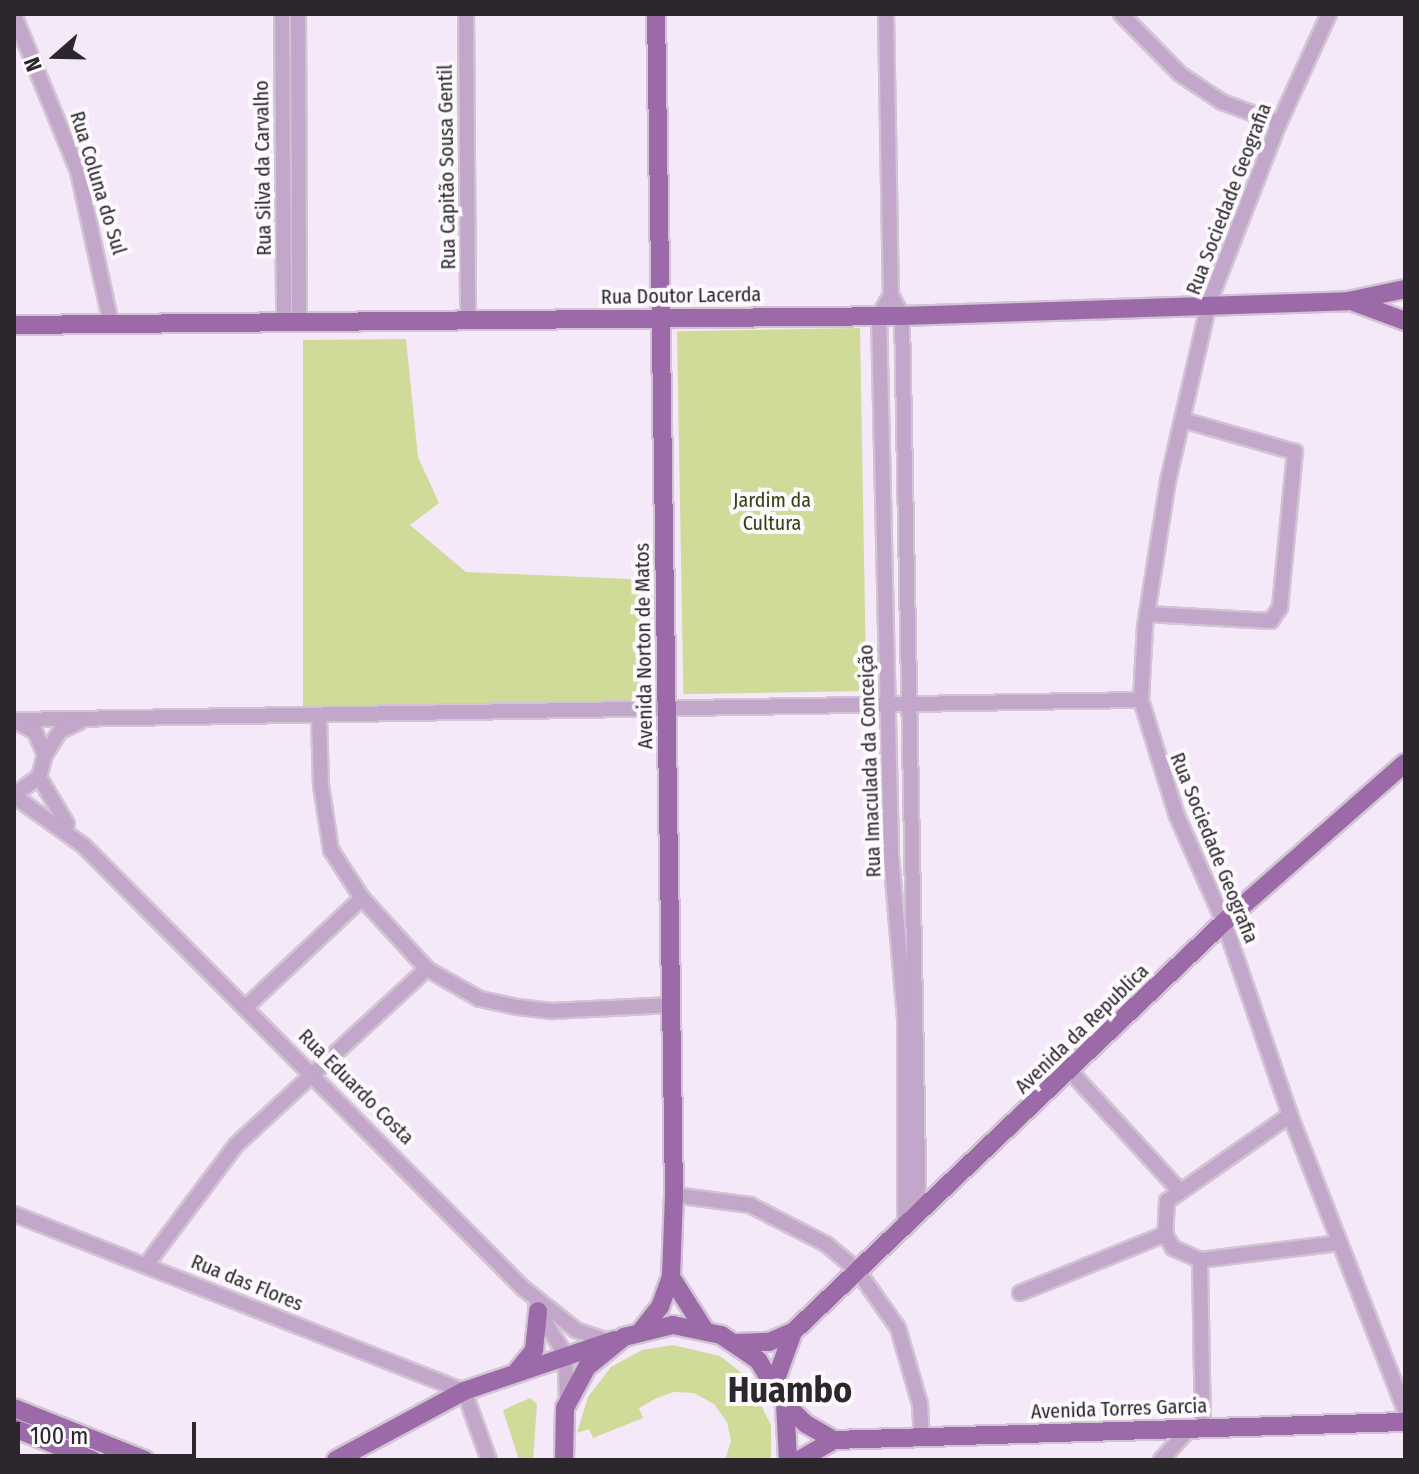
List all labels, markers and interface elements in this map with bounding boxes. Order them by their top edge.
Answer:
north arrow [16,16,96,96]
text: N [18,54,48,75]
street label: Rua Capitão Sousa Gentil [433,64,461,270]
street label: Rua Silva da Carvalho [249,80,277,256]
street label: Rua Sociedade Geografia [1181,100,1277,298]
street label: Rua Coluna do Sul [65,108,131,258]
street label: Rua Doutor Lacerda [601,283,761,309]
park label: Jardim da Cultura [733,488,811,535]
street label: Avenida Norton de Matos [630,543,658,749]
street label: Rua Imaculada da Conceição [854,644,886,878]
street label: Rua Sociedade Geografia [1165,749,1263,947]
street label: Avenida da Republica [1010,959,1154,1099]
street label: Rua Eduardo Costa [293,1024,419,1150]
street label: Rua das Flores [188,1250,306,1316]
district label: Huambo [728,1369,852,1413]
street label: Avenida Torres Garcia [1030,1394,1208,1424]
scale bar [20,1406,200,1456]
text: 100 m [30,1422,88,1450]

